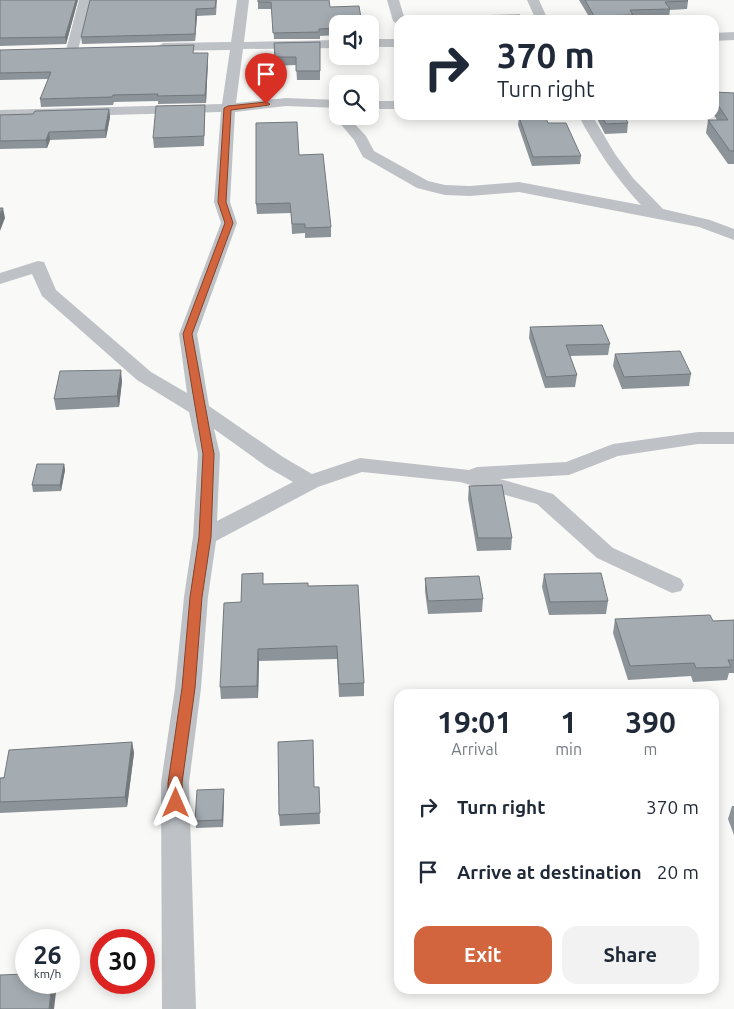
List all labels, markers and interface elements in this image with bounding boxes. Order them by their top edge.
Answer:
map controls [329,15,379,125]
button: sound [329,15,379,65]
icon: right [414,35,479,100]
text: 370 m [497,35,595,75]
pin [245,53,287,104]
icon: arrive [252,60,280,88]
button: search [329,75,379,125]
text: Turn right [497,76,595,101]
text: 19:01 [437,705,512,739]
text: 1 [560,705,577,739]
text: 390 [625,705,676,739]
text: Arrival [451,740,498,758]
text: min [555,740,582,758]
text: m [644,740,657,758]
position arrow [149,776,201,828]
icon: right [414,793,442,821]
text: Turn right [457,796,545,818]
text: 370 m [646,796,699,818]
icon: arrive [414,858,442,886]
text: Arrive at destination [457,861,642,883]
text: 20 m [657,861,699,883]
button: Exit [414,926,552,984]
button: Share [562,926,699,984]
speed limit sign: 30 [90,929,155,994]
text: 26 [33,941,62,969]
text: km/h [34,967,61,980]

